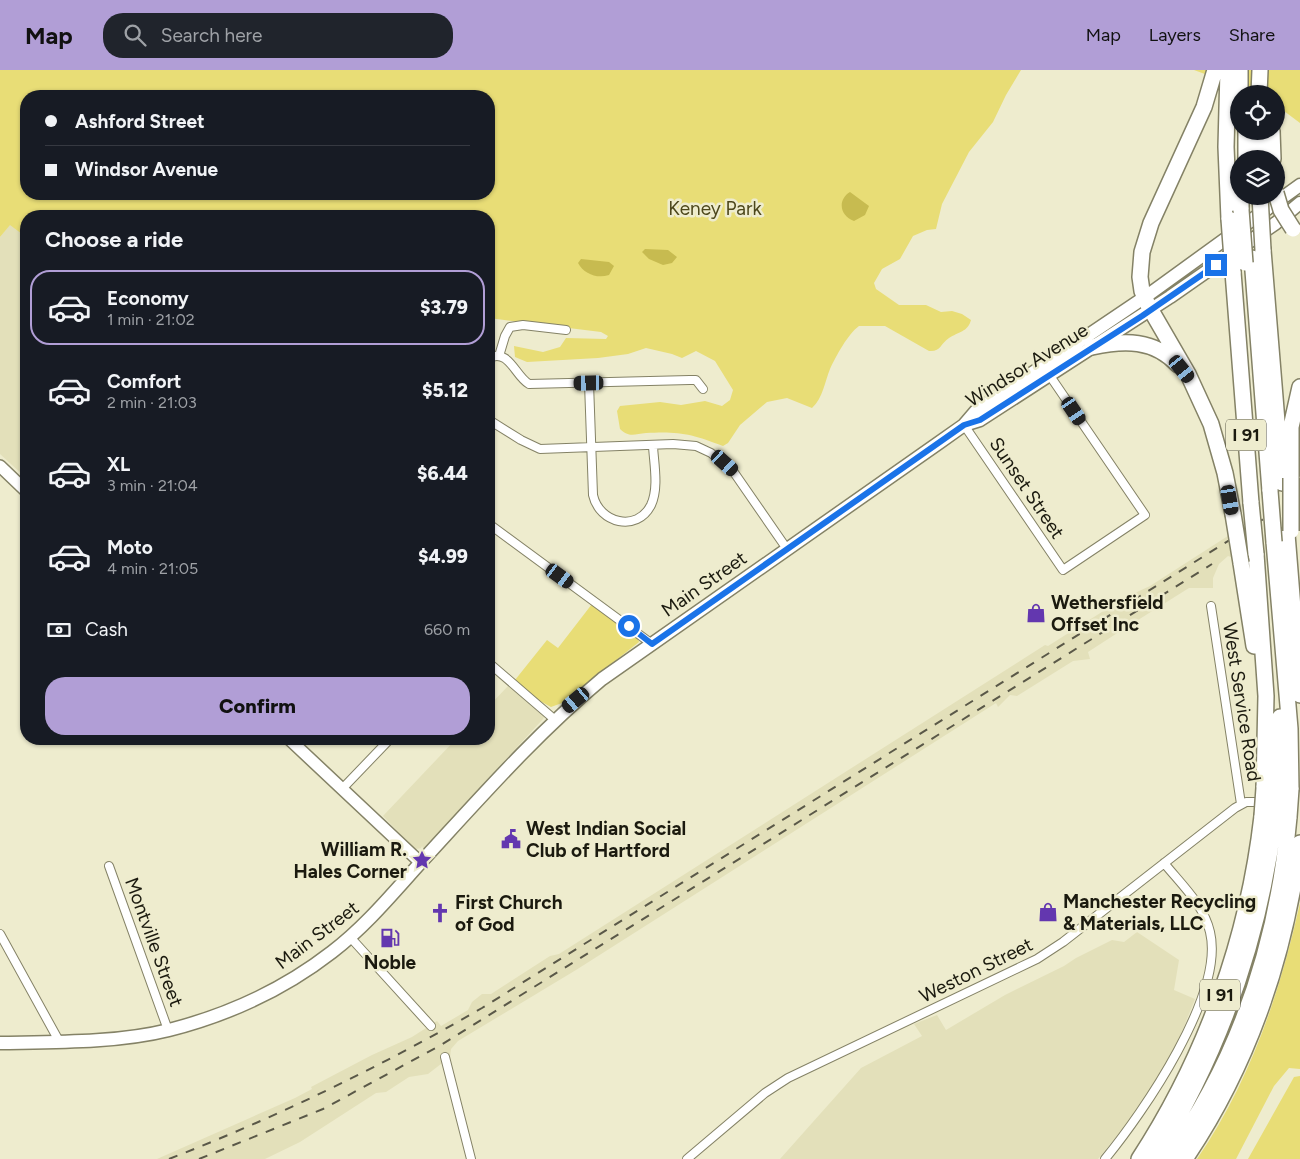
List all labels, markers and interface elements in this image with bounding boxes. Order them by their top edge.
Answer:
search box [103,13,453,58]
text: Map [25,21,73,50]
icon: search [121,21,149,49]
text: Search here [161,24,262,47]
text: Map [1086,24,1121,46]
text: Layers [1149,24,1201,46]
text: Share [1229,24,1275,46]
map controls [1230,85,1285,205]
button: locate [1230,85,1285,140]
text: Ashford Street [75,110,205,133]
button: layers [1230,150,1285,205]
text: Windsor Avenue [75,158,218,181]
park label: Keney Park [668,197,762,220]
text: Choose a ride [45,226,183,253]
route end [1205,254,1227,276]
icon: car [47,285,92,330]
text: Economy [107,287,189,310]
text: $3.79 [420,296,468,319]
text: 1 min · 21:02 [107,310,195,329]
street label: Windsor Avenue [962,318,1092,412]
car [1166,353,1197,385]
icon: car [47,368,92,413]
text: Comfort [107,370,182,393]
car [573,375,604,391]
text: $5.12 [422,379,468,402]
text: 2 min · 21:03 [107,393,197,412]
car [1059,394,1088,428]
road number: I 91 [1226,420,1266,450]
street label: Sunset Street [985,433,1069,543]
car [708,447,741,479]
icon: car [47,451,92,496]
text: XL [107,453,130,476]
text: $6.44 [417,462,468,485]
text: 3 min · 21:04 [107,476,198,495]
car [1220,484,1239,516]
icon: car [47,534,92,579]
text: Moto [107,536,153,559]
text: $4.99 [418,545,468,568]
street label: Main Street [657,546,751,622]
text: 4 min · 21:05 [107,559,198,578]
car [543,561,576,591]
place label: Wethersfield Offset Inc [1051,591,1163,636]
shop icon: Wethersfield Offset Inc [1025,602,1047,624]
route start [618,615,640,637]
icon: cash [45,616,73,644]
text: Cash [85,618,128,641]
text: 660 m [424,620,470,639]
street label: West Service Road [1218,621,1266,783]
button: Confirm [45,677,470,735]
car [559,685,592,715]
place label: West Indian Social Club of Hartford [526,817,686,862]
public building icon: West Indian Social Club of Hartford [500,828,522,850]
place label: William R. Hales Corner [294,838,407,883]
place icon: William R. Hales Corner [411,849,433,871]
street label: Montville Street [120,874,188,1010]
place label: Manchester Recycling & Materials, LLC [1063,890,1256,935]
place label: First Church of God [455,891,563,936]
street label: Main Street [271,896,363,974]
shop icon: Manchester Recycling & Materials, LLC [1037,901,1059,923]
church icon: First Church of God [429,902,451,924]
fuel station icon: Noble [379,927,401,949]
street label: Weston Street [916,933,1036,1007]
place label: Noble [364,951,417,974]
road number: I 91 [1200,980,1240,1010]

